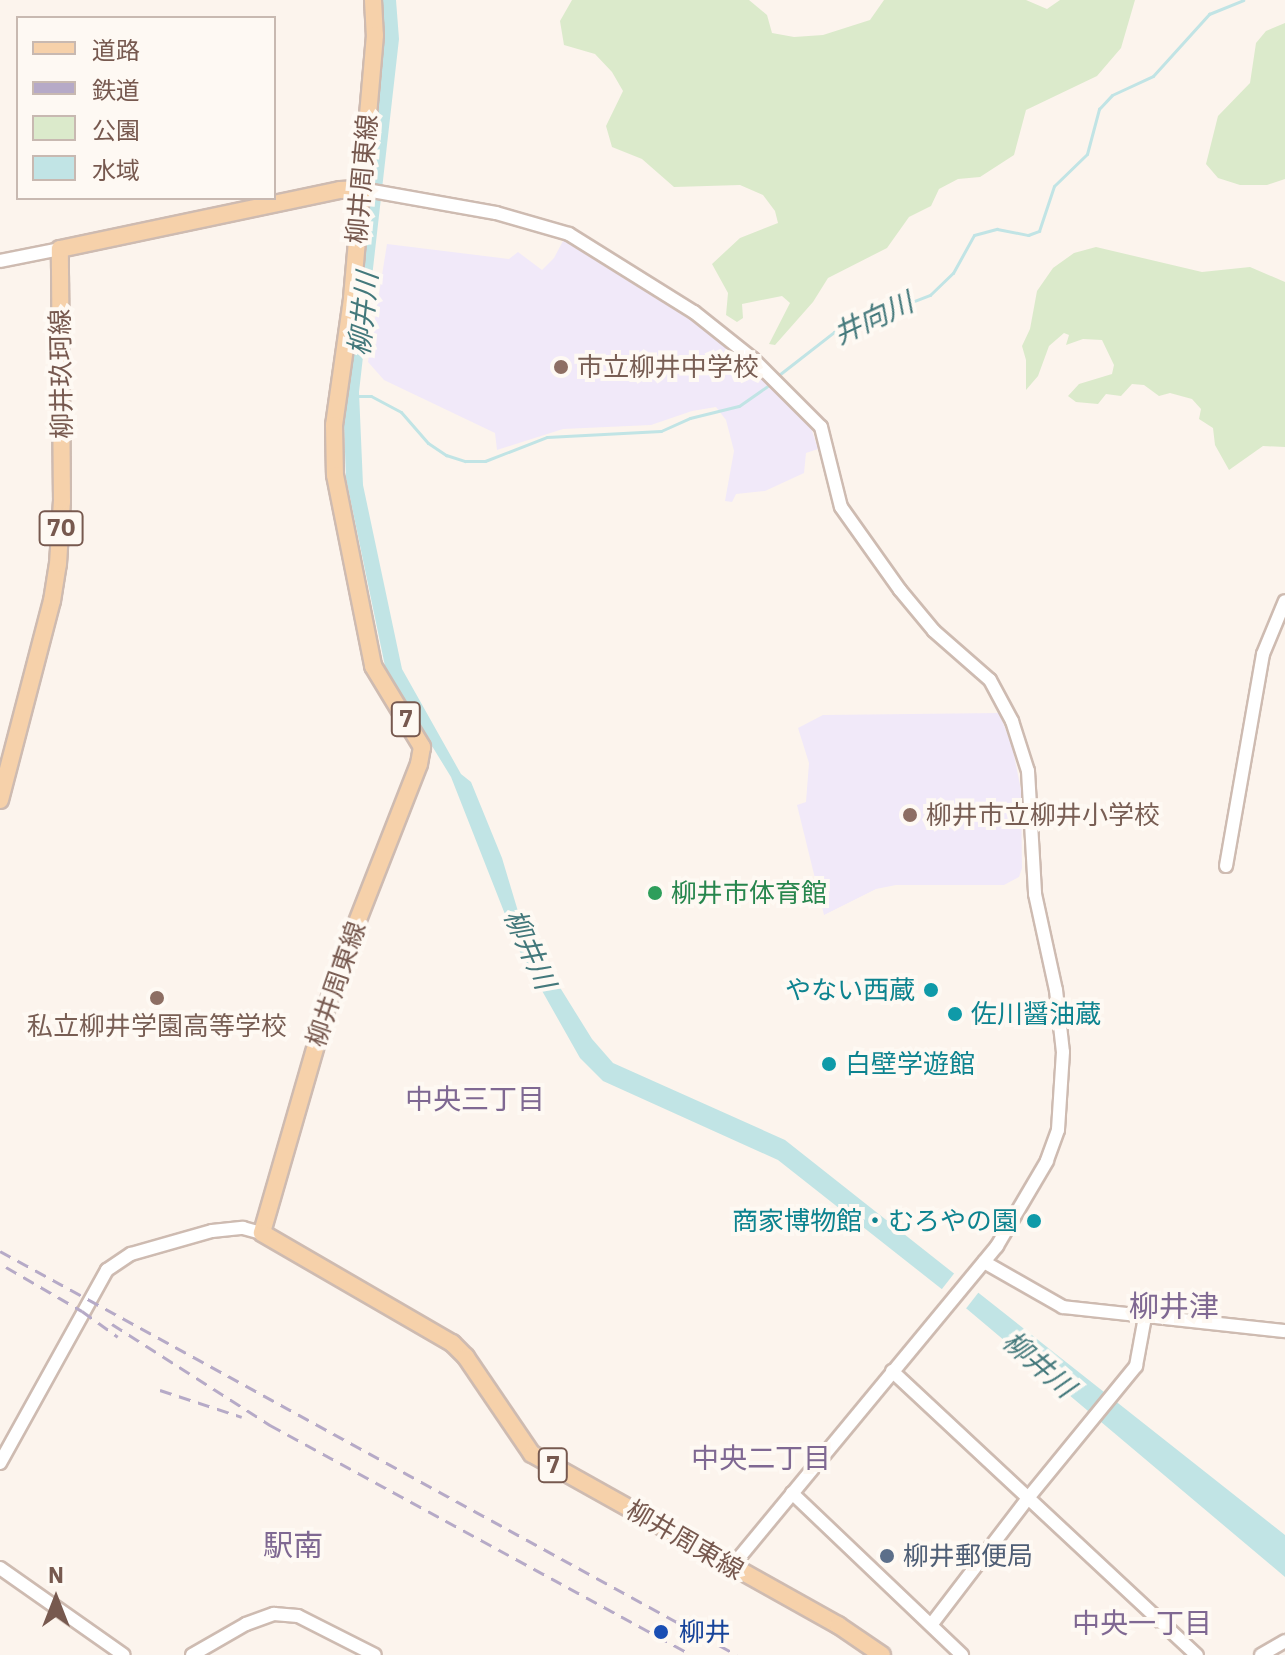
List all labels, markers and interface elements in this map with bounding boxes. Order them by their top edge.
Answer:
legend [16,16,276,200]
text: 道路 [92,34,140,66]
text: 鉄道 [92,74,140,106]
street label: 柳井周東線 [341,113,383,245]
text: 公園 [92,114,140,146]
text: 水域 [92,154,140,186]
water label: 柳井川 [342,270,384,358]
water label: 井向川 [828,285,918,351]
street label: 柳井玖珂線 [44,309,78,439]
place label: 市立柳井中学校 [577,351,759,383]
marker: 市立柳井中学校 [552,358,570,376]
road number: 70 [37,508,85,548]
road number: 7 [390,699,422,739]
place label: 柳井市立柳井小学校 [926,799,1160,831]
marker: 柳井市立柳井小学校 [901,806,919,824]
place label: 柳井市体育館 [671,877,827,909]
marker: 柳井市体育館 [646,884,664,902]
water label: 柳井川 [498,904,562,994]
street label: 柳井周東線 [300,917,372,1051]
place label: やない西蔵 [785,974,915,1006]
marker: やない西蔵 [922,981,940,999]
marker: 私立柳井学園高等学校 [148,989,166,1007]
place label: 佐川醤油蔵 [971,998,1101,1030]
marker: 佐川醤油蔵 [946,1005,964,1023]
place label: 私立柳井学園高等学校 [27,1010,287,1042]
place label: 白壁学遊館 [845,1048,975,1080]
marker: 白壁学遊館 [820,1055,838,1073]
district label: 中央三丁目 [405,1082,545,1116]
place label: 商家博物館・むろやの園 [732,1205,1018,1237]
marker: 商家博物館・むろやの園 [1025,1212,1043,1230]
district label: 柳井津 [1129,1288,1219,1324]
water label: 柳井川 [996,1324,1082,1404]
district label: 中央二丁目 [691,1441,831,1475]
road number: 7 [537,1445,569,1485]
street label: 柳井周東線 [621,1494,749,1586]
district label: 駅南 [263,1527,323,1563]
place label: 柳井郵便局 [903,1540,1033,1572]
marker: 柳井郵便局 [878,1547,896,1565]
north arrow [16,1559,96,1639]
text: N [48,1560,64,1589]
district label: 中央一丁目 [1072,1606,1212,1640]
place label: 柳井 [679,1616,731,1648]
marker: 柳井 [650,1621,672,1643]

